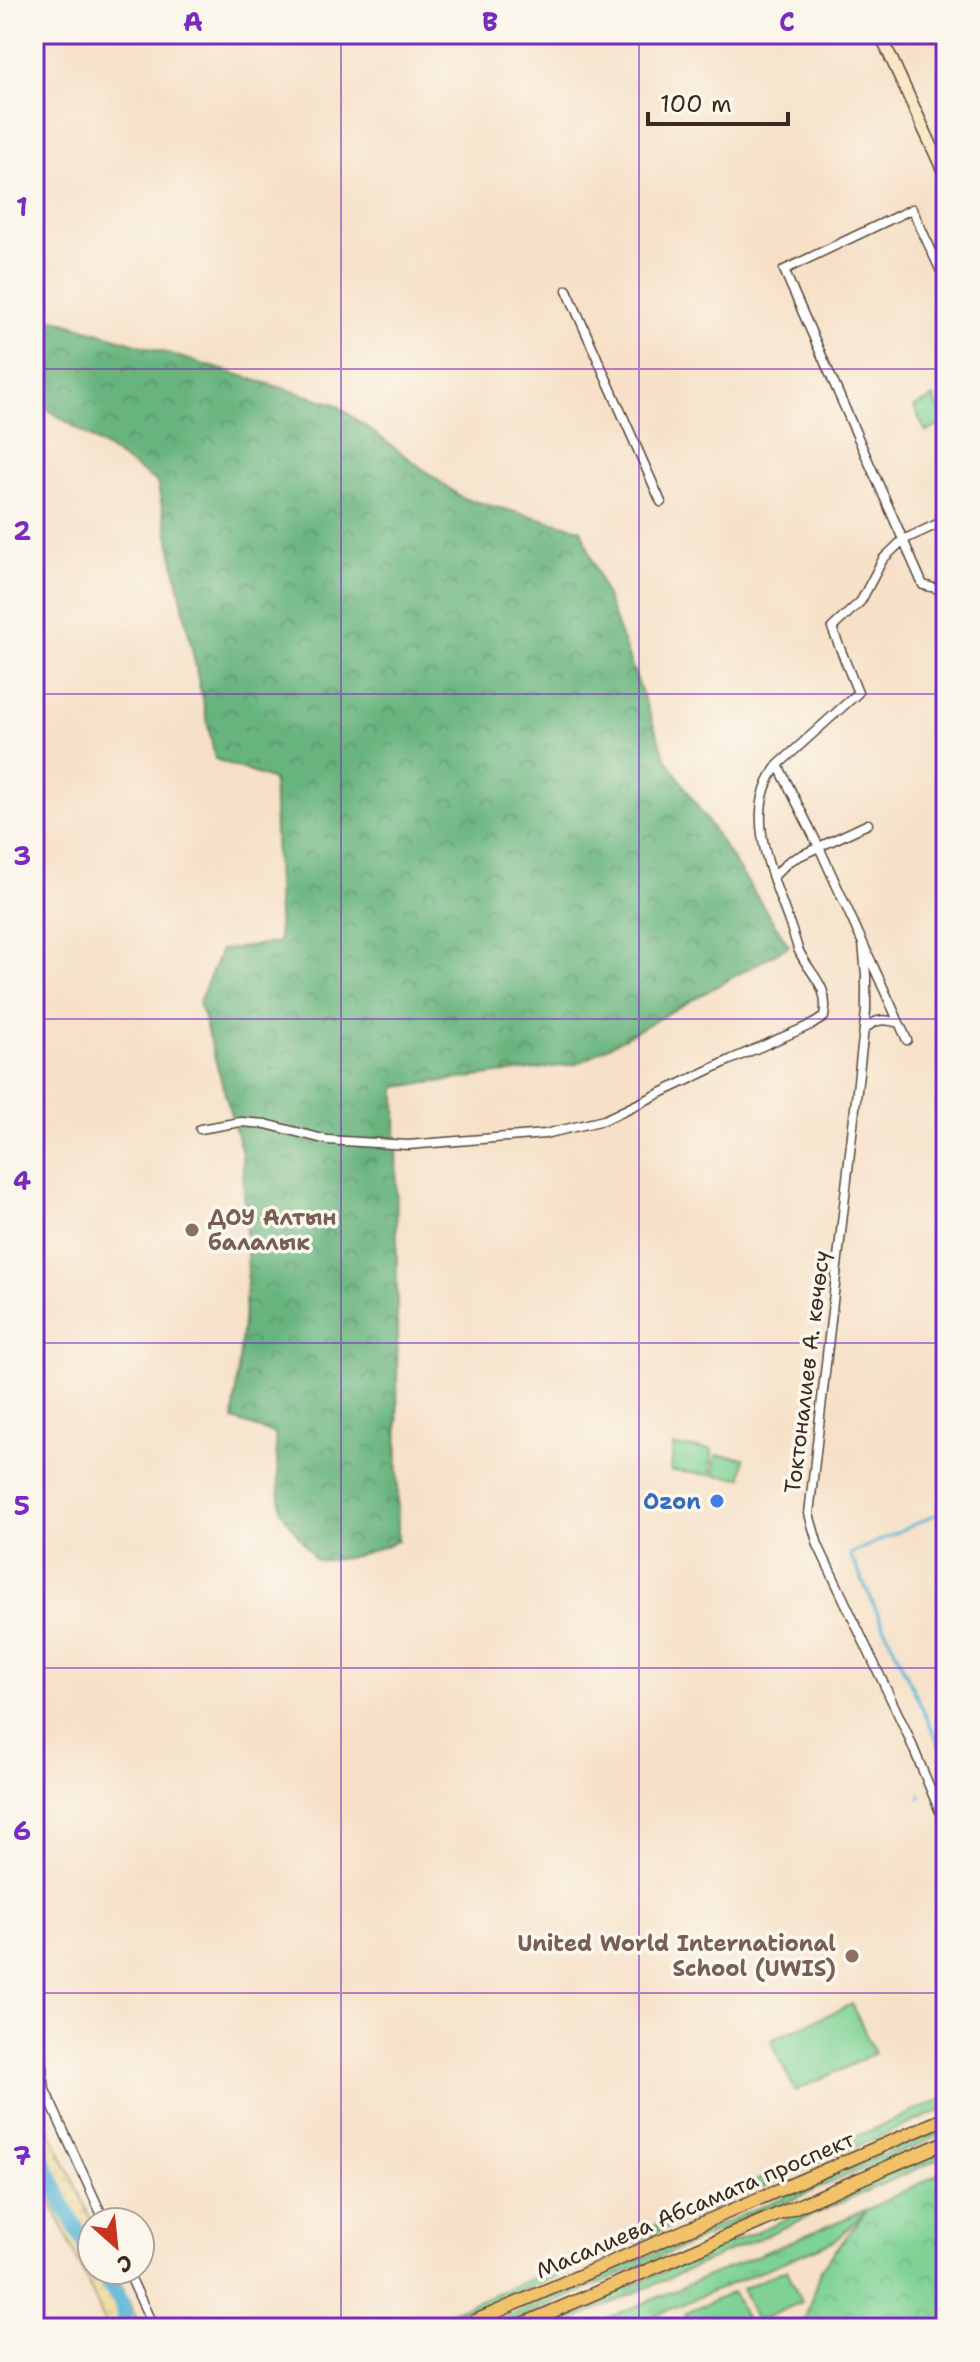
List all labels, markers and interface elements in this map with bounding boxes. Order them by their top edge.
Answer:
text: A [183,4,203,39]
text: B [482,4,498,39]
text: C [779,4,795,39]
scale bar [648,76,788,126]
text: 100 m [660,88,732,120]
text: 1 [16,189,28,224]
text: 2 [13,513,31,548]
text: 3 [13,838,31,873]
text: 4 [13,1163,31,1198]
place label: ДОУ Алтын балалык [208,1203,336,1257]
marker: ДОУ Алтын балалык [183,1221,201,1239]
street label: Токтоналиев А. көчөсү [778,1249,836,1495]
place label: Ozon [643,1487,701,1516]
text: 5 [14,1488,30,1523]
marker: Ozon [708,1492,726,1510]
text: 6 [13,1813,31,1848]
place label: United World International School (UWIS) [517,1929,836,1983]
marker: United World International School (UWIS) [843,1947,861,1965]
street label: Масалиева Абсамата проспект [531,2124,859,2285]
text: 7 [13,2138,31,2173]
north arrow [76,2206,156,2286]
text: С [112,2247,137,2279]

